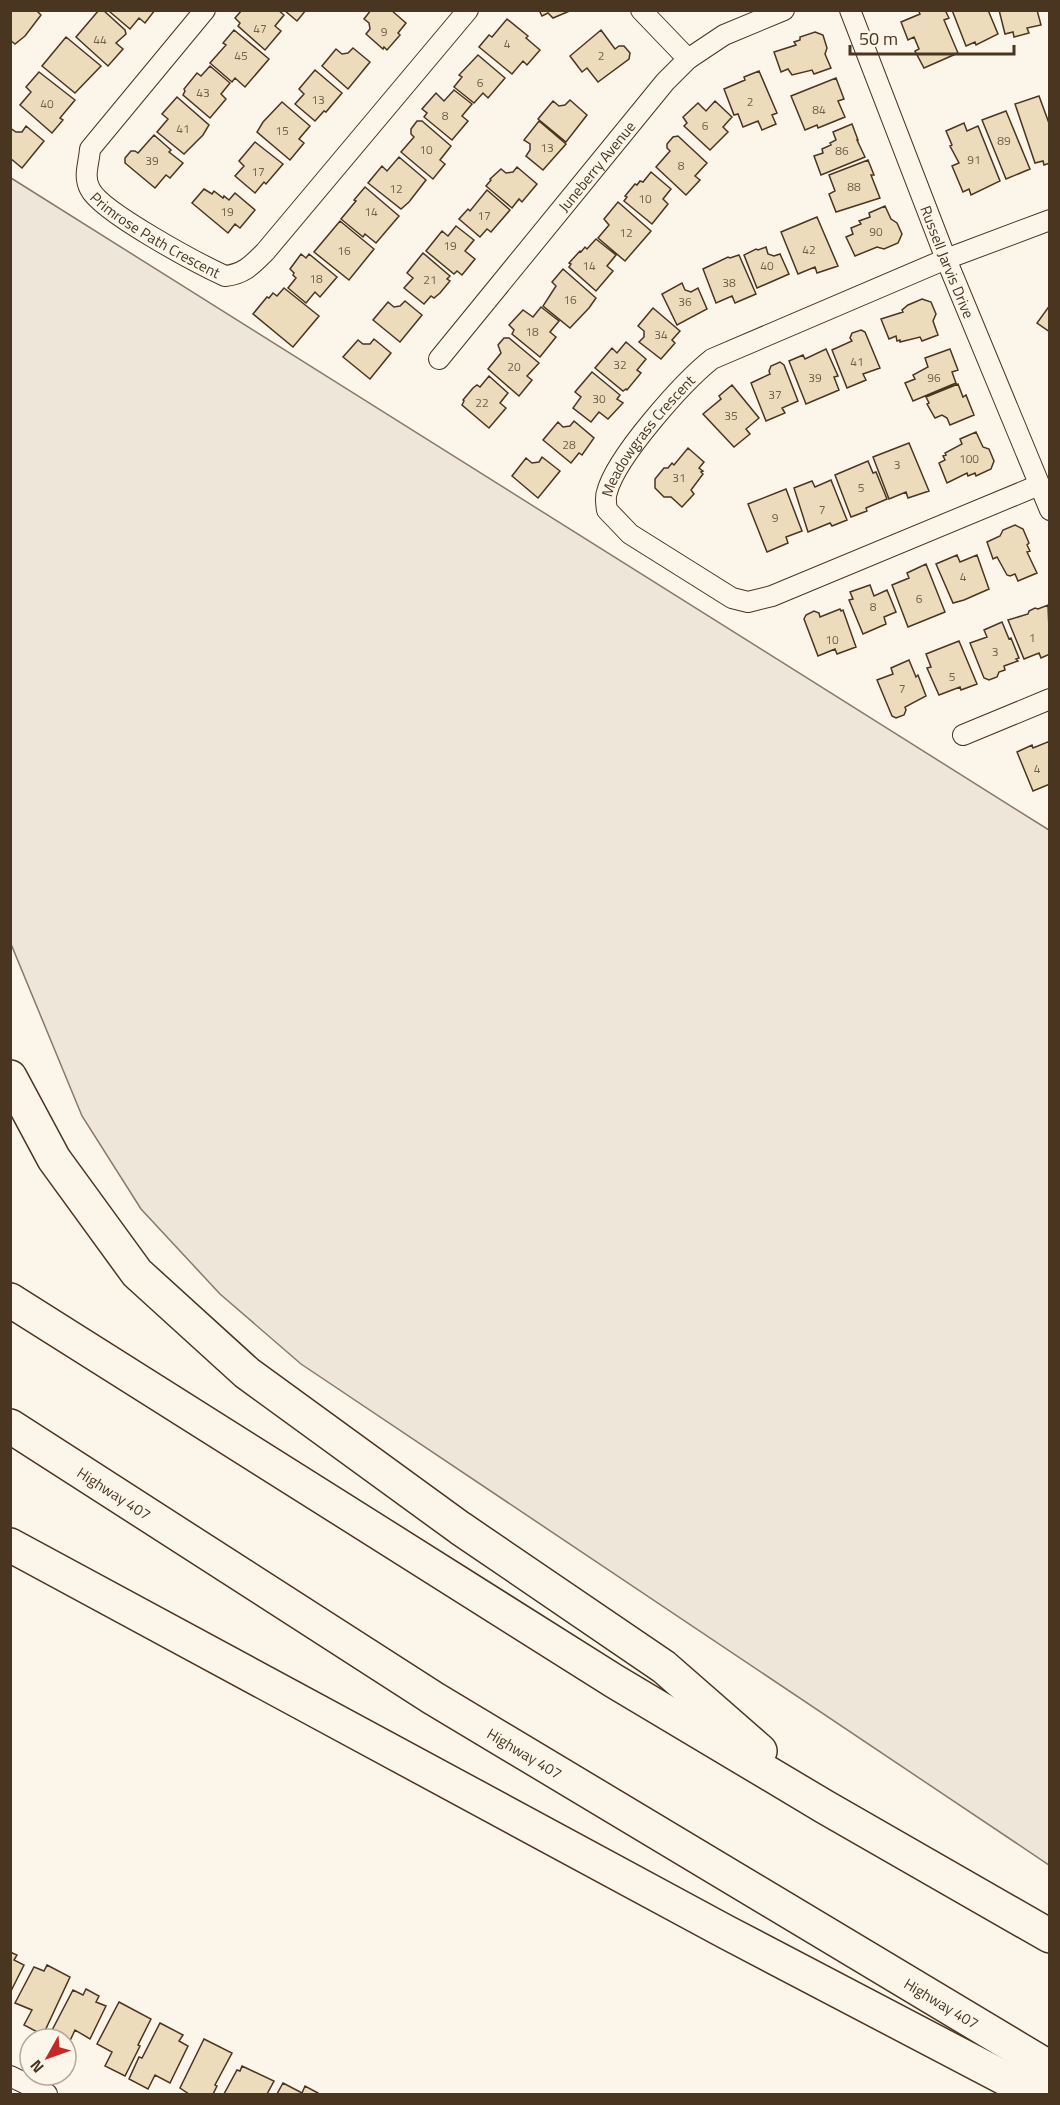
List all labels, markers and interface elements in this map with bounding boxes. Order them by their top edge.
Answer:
scale bar [850,18,1014,56]
house number: 47 [253,19,267,38]
house number: 9 [381,22,388,41]
text: 50 m [859,25,898,52]
house number: 44 [93,30,107,49]
house number: 4 [504,34,511,53]
house number: 45 [234,46,248,65]
house number: 2 [598,46,604,65]
house number: 6 [477,73,484,92]
house number: 43 [196,83,210,102]
house number: 13 [311,90,325,109]
house number: 2 [747,92,753,111]
house number: 40 [40,94,54,113]
house number: 84 [812,100,826,119]
house number: 8 [442,106,449,125]
street label: Juneberry Avenue [552,116,641,216]
house number: 6 [702,116,709,135]
house number: 41 [176,119,190,138]
house number: 15 [275,121,289,140]
house number: 89 [997,131,1011,150]
house number: 13 [540,138,554,157]
house number: 10 [419,140,433,159]
house number: 86 [835,141,849,160]
house number: 91 [967,150,981,169]
house number: 39 [145,151,159,170]
house number: 8 [678,156,685,175]
house number: 17 [251,162,265,181]
house number: 88 [847,177,861,196]
house number: 12 [389,179,403,198]
street label: Primrose Path Crescent [85,186,225,284]
house number: 10 [638,189,652,208]
house number: 19 [220,202,234,221]
house number: 14 [364,202,378,221]
street label: Russell Jarvis Drive [915,202,981,322]
house number: 17 [477,206,491,225]
house number: 90 [869,222,883,241]
house number: 12 [619,223,633,242]
house number: 19 [443,236,457,255]
house number: 42 [802,240,816,259]
house number: 16 [337,241,351,260]
house number: 14 [582,256,596,275]
house number: 40 [760,256,774,275]
house number: 18 [309,269,323,288]
house number: 21 [423,270,437,289]
house number: 38 [722,273,736,292]
house number: 16 [563,290,577,309]
house number: 36 [678,292,692,311]
house number: 18 [525,322,539,341]
house number: 34 [654,325,668,344]
house number: 41 [850,352,864,371]
house number: 32 [613,355,627,374]
house number: 20 [507,357,521,376]
house number: 39 [808,368,822,387]
house number: 96 [927,368,941,387]
street label: Meadowgrass Crescent [595,369,700,499]
house number: 37 [768,385,782,404]
house number: 30 [592,389,606,408]
house number: 22 [475,393,489,412]
house number: 35 [724,406,738,425]
house number: 28 [562,435,576,454]
house number: 100 [959,449,979,468]
house number: 3 [894,455,900,474]
house number: 31 [672,468,686,487]
house number: 5 [858,478,865,497]
house number: 7 [819,500,825,519]
house number: 9 [772,508,779,527]
house number: 4 [960,567,967,586]
house number: 6 [916,589,923,608]
house number: 8 [870,597,877,616]
house number: 1 [1029,628,1035,647]
house number: 10 [825,630,839,649]
house number: 3 [992,642,998,661]
house number: 5 [949,667,956,686]
house number: 7 [899,679,905,698]
house number: 4 [1034,759,1041,778]
street label: Highway 407 [73,1461,156,1525]
street label: Highway 407 [483,1722,567,1784]
street label: Highway 407 [900,1972,983,2034]
north arrow [18,2027,78,2087]
text: N [24,2055,49,2079]

